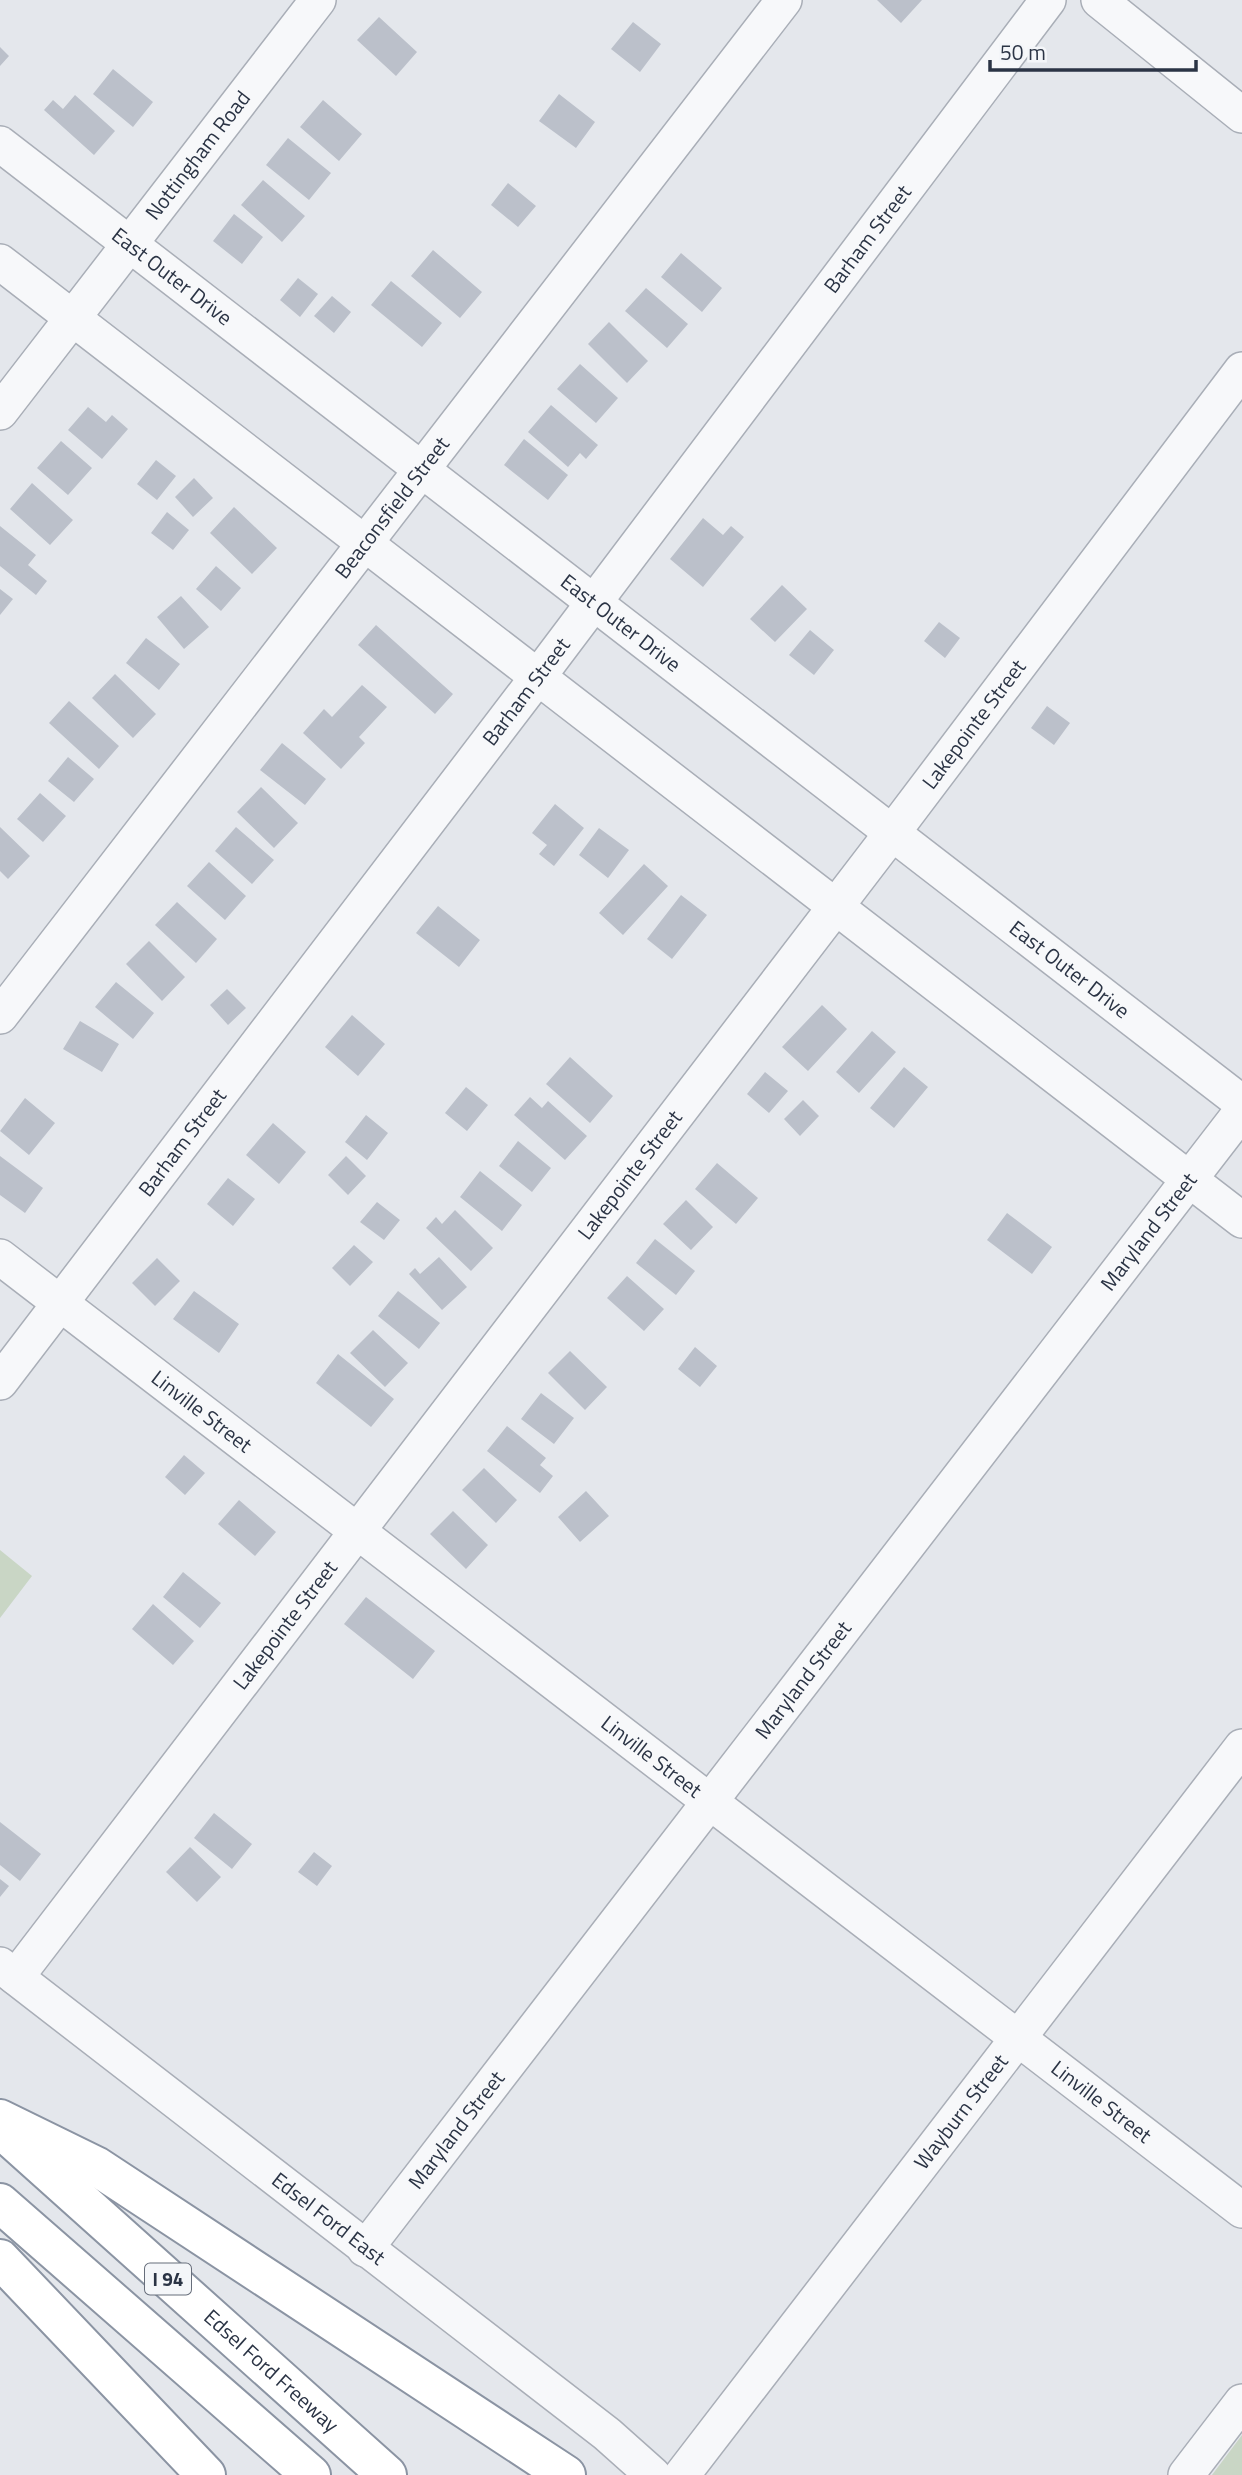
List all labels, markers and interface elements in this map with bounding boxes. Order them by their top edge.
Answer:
scale bar [990,28,1196,72]
text: 50 m [1000,36,1046,68]
street label: Nottingham Road [137,83,258,226]
street label: Barham Street [815,177,919,300]
street label: East Outer Drive [105,219,239,333]
street label: Beaconsfield Street [326,429,457,585]
street label: East Outer Drive [554,565,688,679]
street label: Barham Street [474,630,578,752]
street label: Lakepointe Street [914,652,1033,796]
street label: East Outer Drive [1003,912,1137,1026]
street label: Barham Street [130,1081,234,1203]
street label: Lakepointe Street [569,1102,690,1246]
street label: Maryland Street [1092,1165,1204,1297]
street label: Linville Street [145,1362,260,1460]
street label: Lakepointe Street [224,1553,345,1696]
street label: Maryland Street [746,1613,859,1746]
street label: Linville Street [595,1707,710,1806]
street label: Wayburn Street [906,2046,1016,2176]
street label: Linville Street [1045,2052,1160,2151]
street label: Maryland Street [400,2063,512,2196]
street label: Edsel Ford East [265,2164,393,2273]
road number: I 94 [145,2264,191,2294]
street label: Edsel Ford Freeway [197,2301,347,2440]

